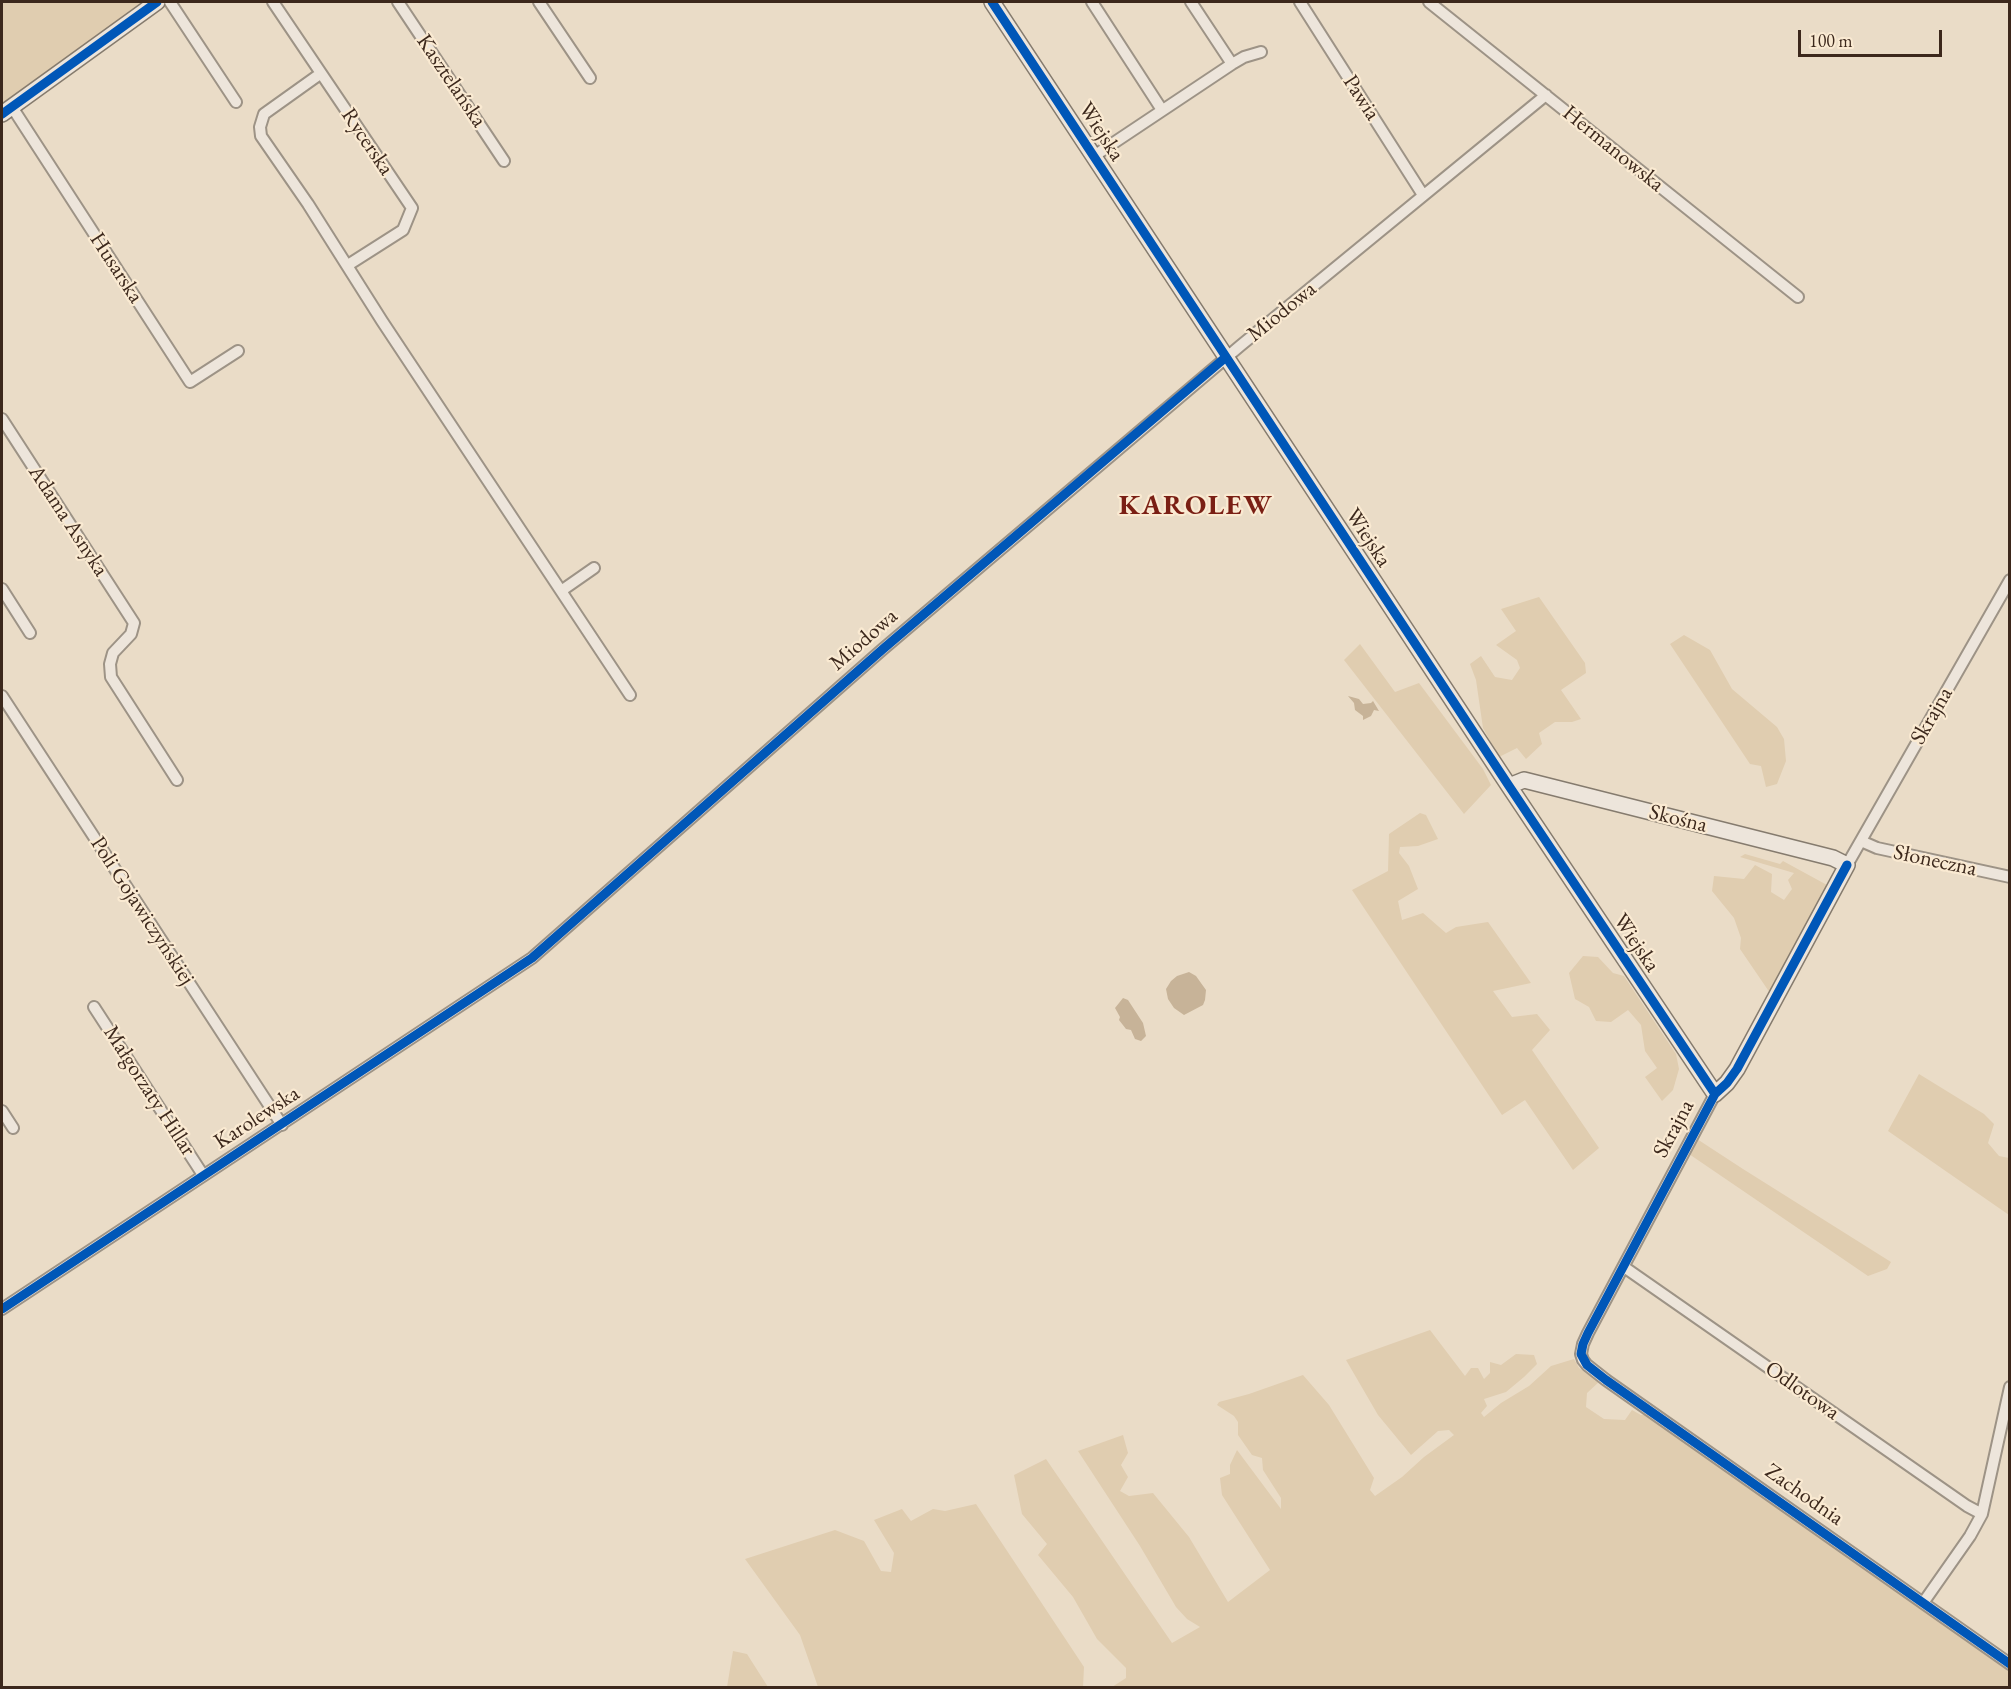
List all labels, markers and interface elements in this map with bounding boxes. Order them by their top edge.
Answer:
scale bar [1801,18,1945,56]
street label: Kasztelańska [410,29,492,133]
text: 100 m [1809,29,1853,52]
street label: Pawia [1337,70,1385,126]
street label: Wiejska [1072,98,1130,166]
street label: Hermanowska [1557,100,1669,198]
street label: Rycerska [335,103,399,181]
street label: Husarska [83,228,149,308]
street label: Miodowa [1242,276,1322,348]
street label: Adama Asnyka [22,460,114,582]
district label: KAROLEW [1119,489,1273,523]
street label: Wiejska [1339,504,1397,572]
street label: Miodowa [825,603,903,677]
street label: Skrajna [1905,683,1959,749]
street label: Skośna [1646,799,1710,839]
street label: Poli Gojawiczyńskiej [84,832,200,990]
street label: Słoneczna [1891,839,1979,883]
street label: Wiejska [1607,909,1665,977]
street label: Małgorzaty Hillar [97,1021,201,1161]
street label: Karolewska [209,1081,305,1155]
street label: Skrajna [1648,1096,1700,1162]
street label: Odlotowa [1760,1356,1844,1426]
street label: Zachodnia [1760,1458,1848,1532]

